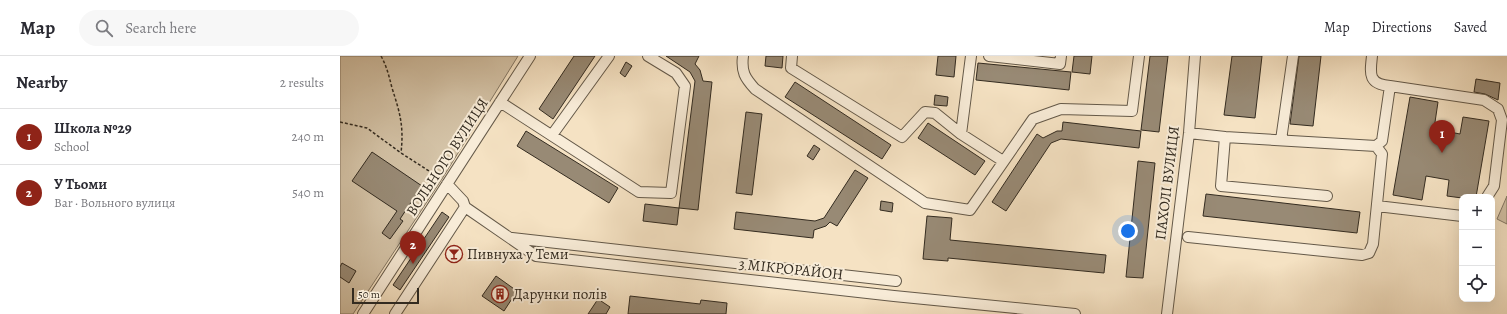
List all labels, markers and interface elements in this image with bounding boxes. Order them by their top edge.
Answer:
search box [79,10,359,46]
text: Map [20,15,55,41]
icon: search [93,17,115,39]
text: Search here [125,18,197,38]
text: Map [1324,18,1350,37]
text: Directions [1372,18,1432,37]
text: Saved [1454,18,1487,37]
text: Nearby [16,71,67,94]
text: 2 results [280,74,324,91]
street label: ВОЛЬНОГО ВУЛИЦЯ [401,94,493,220]
text: Школа №29 [54,118,132,138]
pin: 1 [1429,120,1455,153]
street label: ПАХОЛІ ВУЛИЦЯ [1150,125,1184,241]
text: 1 [27,128,31,145]
text: 240 m [292,128,324,145]
text: School [54,138,89,155]
text: У Тьоми [54,174,107,194]
text: 2 [26,184,32,201]
text: 540 m [292,184,324,201]
text: Bar · Вольного вулиця [54,194,175,211]
map controls [1459,194,1495,302]
button: + [1459,194,1495,230]
your location [1118,221,1138,241]
button: − [1459,230,1495,266]
pin: 2 [400,231,426,264]
bar icon: Пивнуха у Теми [444,244,464,264]
place label: Пивнуха у Теми [467,244,569,264]
street label: 3 МІКРОРАЙОН [738,254,844,284]
button: locate [1459,266,1495,302]
building icon: Дарунки полів [490,284,510,304]
place label: Дарунки полів [513,284,607,304]
scale bar [352,286,419,305]
text: 50 m [358,287,380,302]

